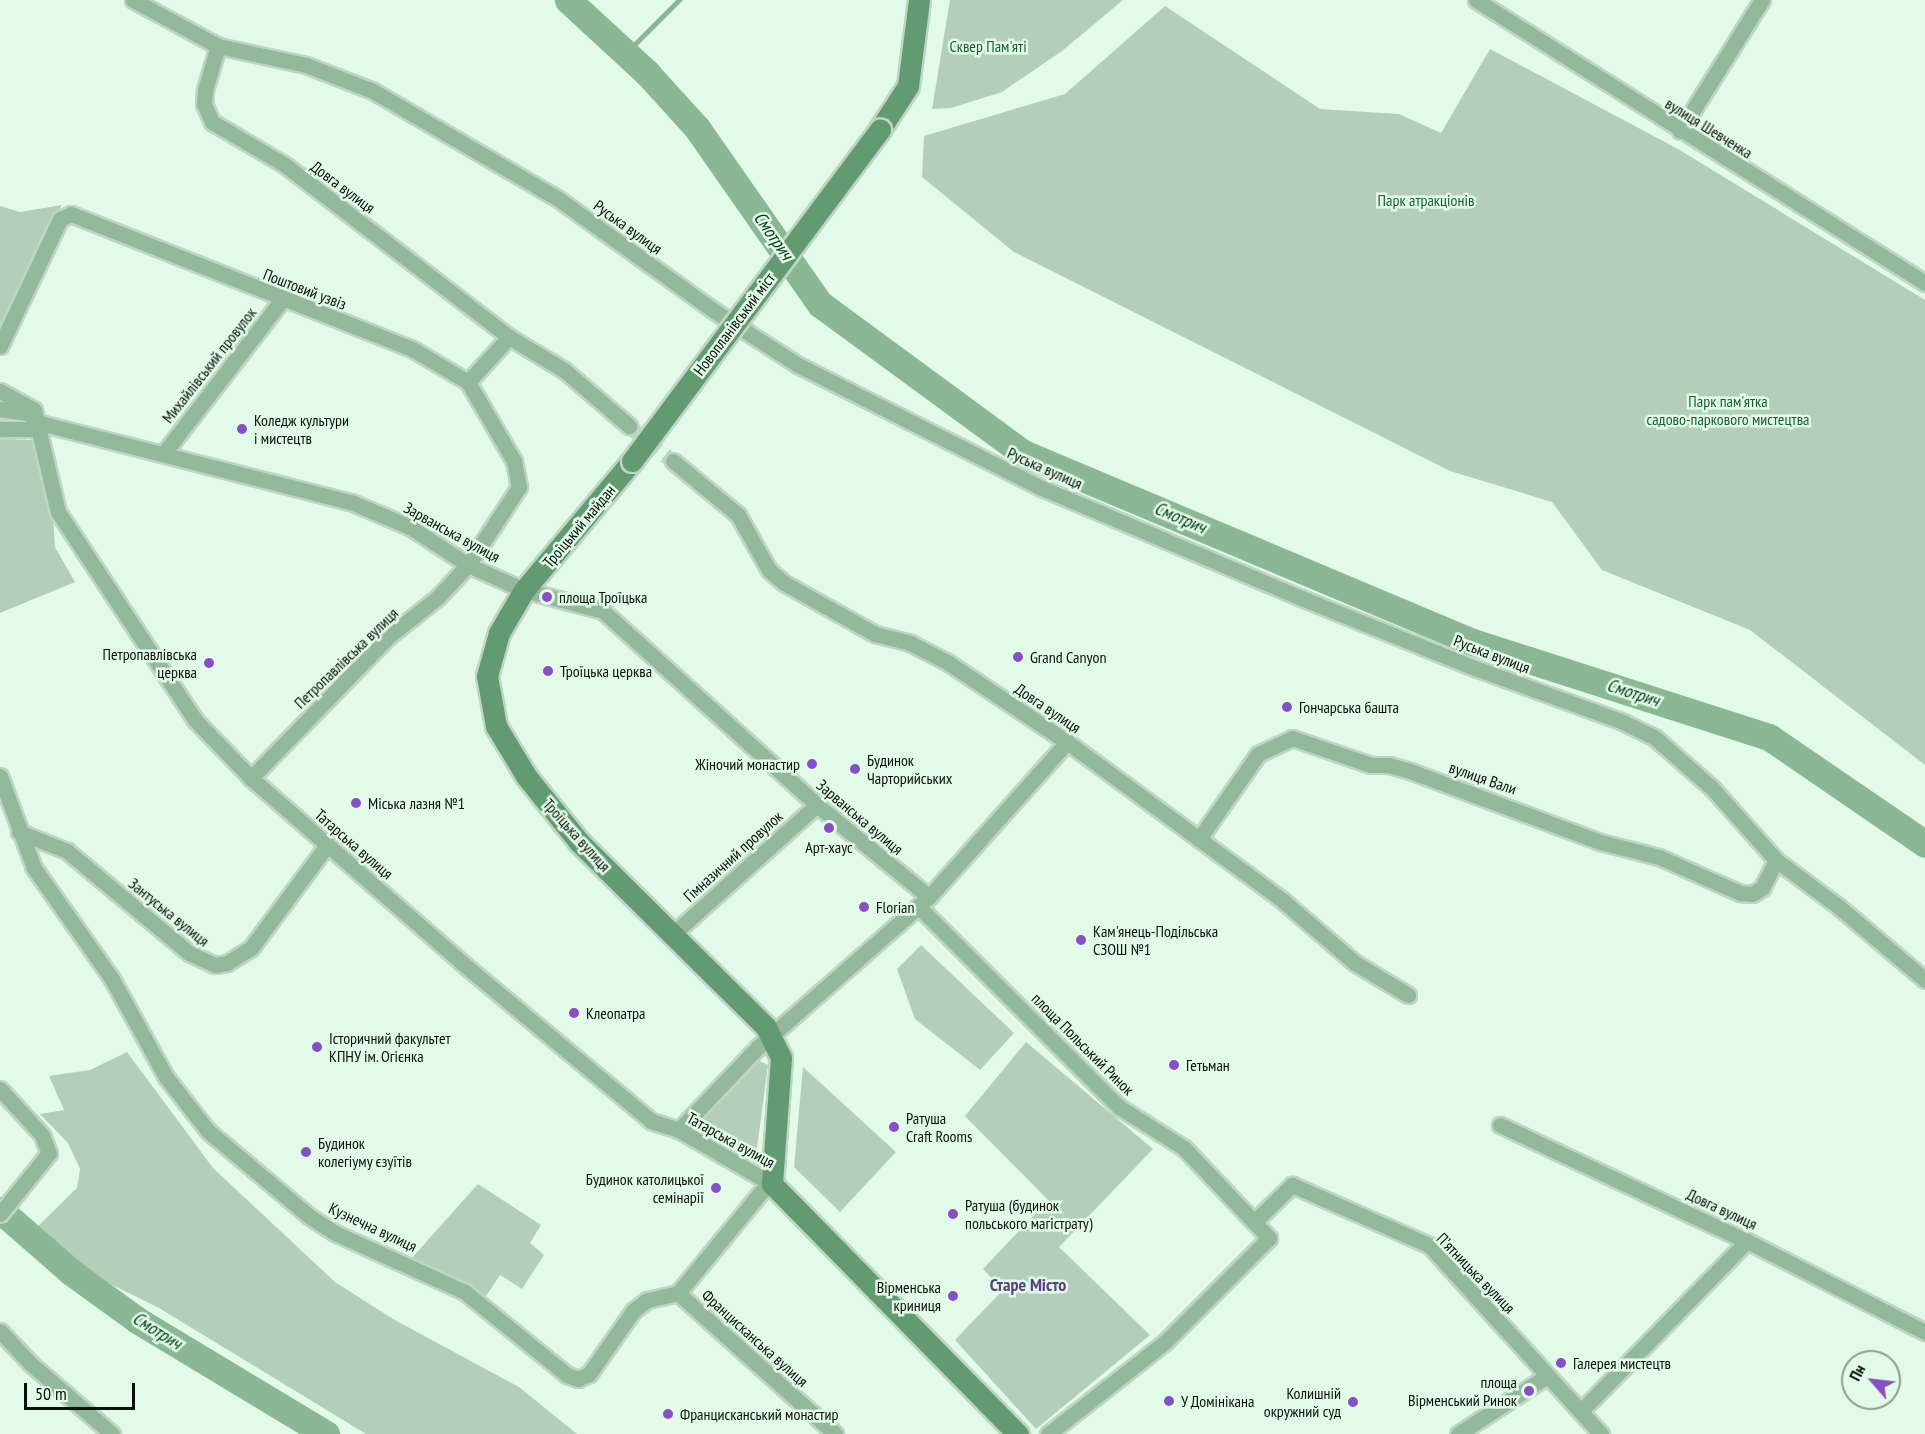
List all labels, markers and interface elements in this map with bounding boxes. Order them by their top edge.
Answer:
park label: Сквер Пам'яті [949,36,1027,56]
street label: вулиця Шевченка [1662,94,1756,162]
street label: Довга вулиця [307,157,379,217]
park label: Парк атракціонів [1378,190,1474,210]
street label: Руська вулиця [590,196,666,258]
water label: Смотрич [749,208,797,264]
street label: Поштовий узвіз [261,264,349,314]
street label: Новопланівський міст [689,269,779,379]
street label: Михайлівський провулок [158,303,260,427]
park label: Парк пам'ятка садово-паркового мистецтва [1647,391,1809,429]
place label: Коледж культури і мистецтв [254,410,349,448]
marker: Коледж культури і мистецтв [235,422,249,436]
street label: Руська вулиця [1005,443,1085,493]
street label: Троїцький майдан [539,481,619,571]
street label: Зарванська вулиця [401,498,503,566]
water label: Смотрич [1151,498,1209,538]
place label: площа Троїцька [559,587,648,607]
marker: площа Троїцька [540,590,554,604]
street label: Петропавлівська вулиця [290,604,402,712]
street label: Руська вулиця [1451,631,1533,677]
place label: Петропавлівська церква [103,644,197,682]
place label: Grand Canyon [1030,647,1106,667]
marker: Grand Canyon [1011,650,1025,664]
marker: Петропавлівська церква [202,656,216,670]
place label: Троїцька церква [560,661,652,681]
marker: Троїцька церква [541,664,555,678]
water label: Смотрич [1604,674,1662,712]
street label: Довга вулиця [1011,679,1085,737]
place label: Гончарська башта [1299,697,1399,717]
marker: Гончарська башта [1280,700,1294,714]
place label: Будинок Чарторийських [867,750,952,788]
place label: Жіночий монастир [695,754,800,774]
marker: Жіночий монастир [805,757,819,771]
street label: вулиця Вали [1447,758,1519,798]
marker: Будинок Чарторийських [848,762,862,776]
street label: Зарванська вулиця [813,775,907,859]
place label: Міська лазня №1 [368,793,465,813]
street label: Троїцька вулиця [539,795,615,875]
marker: Міська лазня №1 [349,796,363,810]
street label: Татарська вулиця [311,805,397,883]
street label: Гімназичний провулок [680,807,786,905]
marker: Арт-хаус [822,821,836,835]
place label: Арт-хаус [805,837,853,857]
street label: Зантуська вулиця [125,874,213,950]
place label: Florian [876,897,915,917]
marker: Florian [857,900,871,914]
place label: Кам'янець-Подільська СЗОШ №1 [1093,921,1218,959]
marker: Кам'янець-Подільська СЗОШ №1 [1074,933,1088,947]
street label: площа Польський Ринок [1028,989,1138,1099]
place label: Клеопатра [586,1003,645,1023]
marker: Клеопатра [567,1006,581,1020]
place label: Історичний факультет КПНУ ім. Огієнка [329,1028,451,1066]
marker: Історичний факультет КПНУ ім. Огієнка [310,1040,324,1054]
place label: Гетьман [1186,1055,1230,1075]
marker: Гетьман [1167,1058,1181,1072]
street label: Татарська вулиця [684,1108,778,1172]
place label: Ратуша Craft Rooms [906,1108,972,1146]
marker: Ратуша Craft Rooms [887,1120,901,1134]
place label: Будинок колегіуму єзуїтів [318,1133,412,1171]
marker: Будинок колегіуму єзуїтів [299,1145,313,1159]
place label: Будинок католицької семінарії [586,1169,704,1207]
marker: Будинок католицької семінарії [709,1181,723,1195]
street label: Довга вулиця [1684,1184,1760,1234]
place label: Ратуша (будинок польського магістрату) [965,1195,1093,1233]
street label: Кузнечна вулиця [326,1198,420,1256]
marker: Ратуша (будинок польського магістрату) [946,1207,960,1221]
street label: Пʼятницька вулиця [1433,1229,1519,1317]
district label: Старе Місто [990,1274,1066,1296]
place label: Вірменська криниця [877,1277,941,1315]
street label: Францисканська вулиця [698,1285,812,1391]
marker: Вірменська криниця [946,1289,960,1303]
water label: Смотрич [128,1308,186,1354]
north arrow [1841,1350,1901,1410]
place label: Галерея мистецтв [1573,1353,1671,1373]
marker: Галерея мистецтв [1554,1356,1568,1370]
text: Пн [1844,1361,1869,1384]
scale bar [27,1371,138,1409]
place label: площа Вірменський Ринок [1408,1372,1517,1410]
text: 50 m [35,1382,67,1405]
place label: Колишній окружний суд [1264,1383,1341,1421]
marker: площа Вірменський Ринок [1522,1384,1536,1398]
place label: У Домінікана [1181,1391,1255,1411]
marker: У Домінікана [1162,1394,1176,1408]
marker: Колишній окружний суд [1346,1395,1360,1409]
place label: Францисканський монастир [680,1404,838,1424]
marker: Францисканський монастир [661,1407,675,1421]

